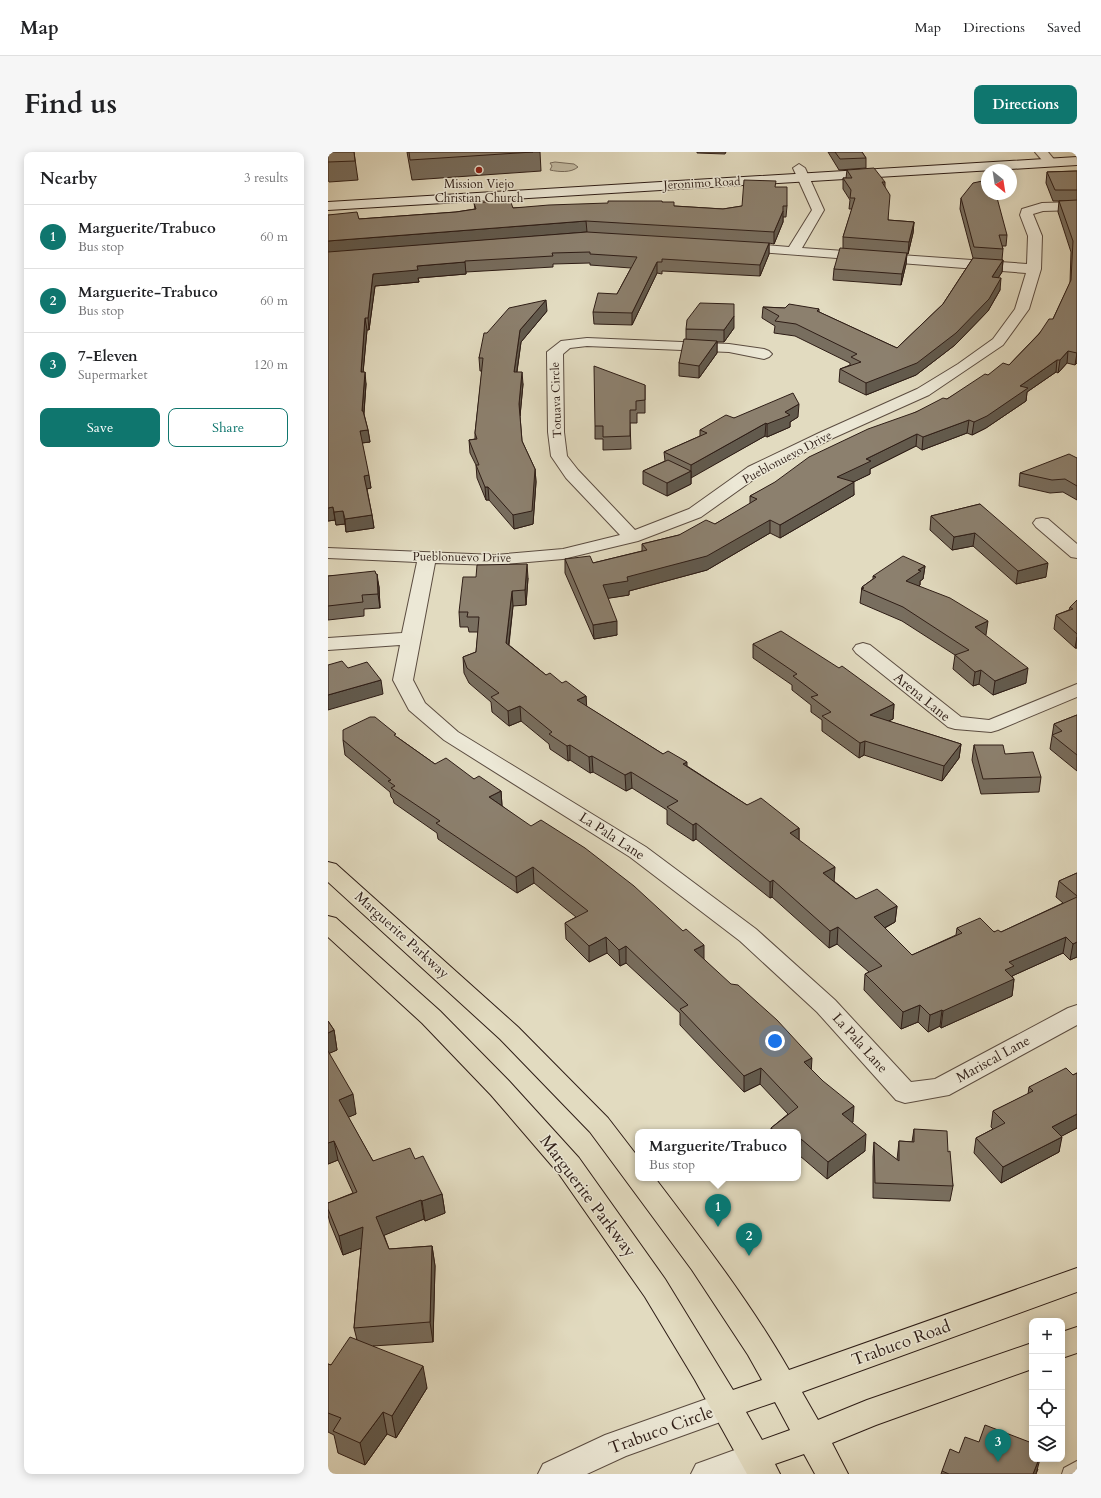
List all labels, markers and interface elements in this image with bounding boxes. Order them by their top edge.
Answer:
text: Map [20,15,59,41]
text: Map [915,18,941,37]
text: Directions [963,18,1025,37]
text: Saved [1047,18,1081,37]
text: Find us [24,85,117,123]
button: Directions [974,85,1077,124]
north arrow [981,164,1017,200]
marker: Mission Viejo Christian Church [474,165,484,175]
text: Nearby [40,167,97,190]
text: 3 results [244,169,288,187]
street label: Jeronimo Road [661,173,741,193]
place label: Mission Viejo Christian Church [435,176,524,206]
text: Marguerite/Trabuco [78,218,216,238]
text: 1 [50,228,56,246]
text: 60 m [260,228,288,246]
text: Bus stop [78,238,124,256]
text: Marguerite-Trabuco [78,282,218,302]
text: 2 [50,292,56,310]
text: 60 m [260,292,288,310]
text: Bus stop [78,302,124,320]
text: 7-Eleven [78,346,138,366]
text: 3 [50,356,56,374]
text: 120 m [254,356,288,374]
street label: Totuava Circle [547,362,565,438]
text: Supermarket [78,366,148,384]
button: Save [40,408,160,447]
button: Share [168,408,288,447]
street label: Pueblonuevo Drive [740,427,834,487]
street label: Pueblonuevo Drive [412,548,512,566]
street label: Arena Lane [890,668,954,726]
street label: La Pala Lane [575,808,649,864]
street label: Marguerite Parkway [351,887,454,983]
street label: La Pala Lane [828,1009,892,1077]
your location [765,1031,785,1051]
street label: Mariscal Lane [953,1031,1033,1087]
popup [635,1129,801,1181]
street label: Marguerite Parkway [534,1130,642,1262]
text: Marguerite/Trabuco [649,1136,787,1156]
text: Bus stop [649,1156,695,1174]
pin: 1 [705,1194,731,1227]
pin: 2 [736,1223,762,1256]
street label: Trabuco Road [849,1315,953,1371]
map controls [1029,1318,1065,1462]
button: + [1029,1318,1065,1354]
button: − [1029,1354,1065,1390]
button: locate [1029,1390,1065,1426]
street label: Trabuco Circle [605,1400,717,1460]
button: layers [1029,1426,1065,1462]
pin: 3 [985,1429,1011,1462]

